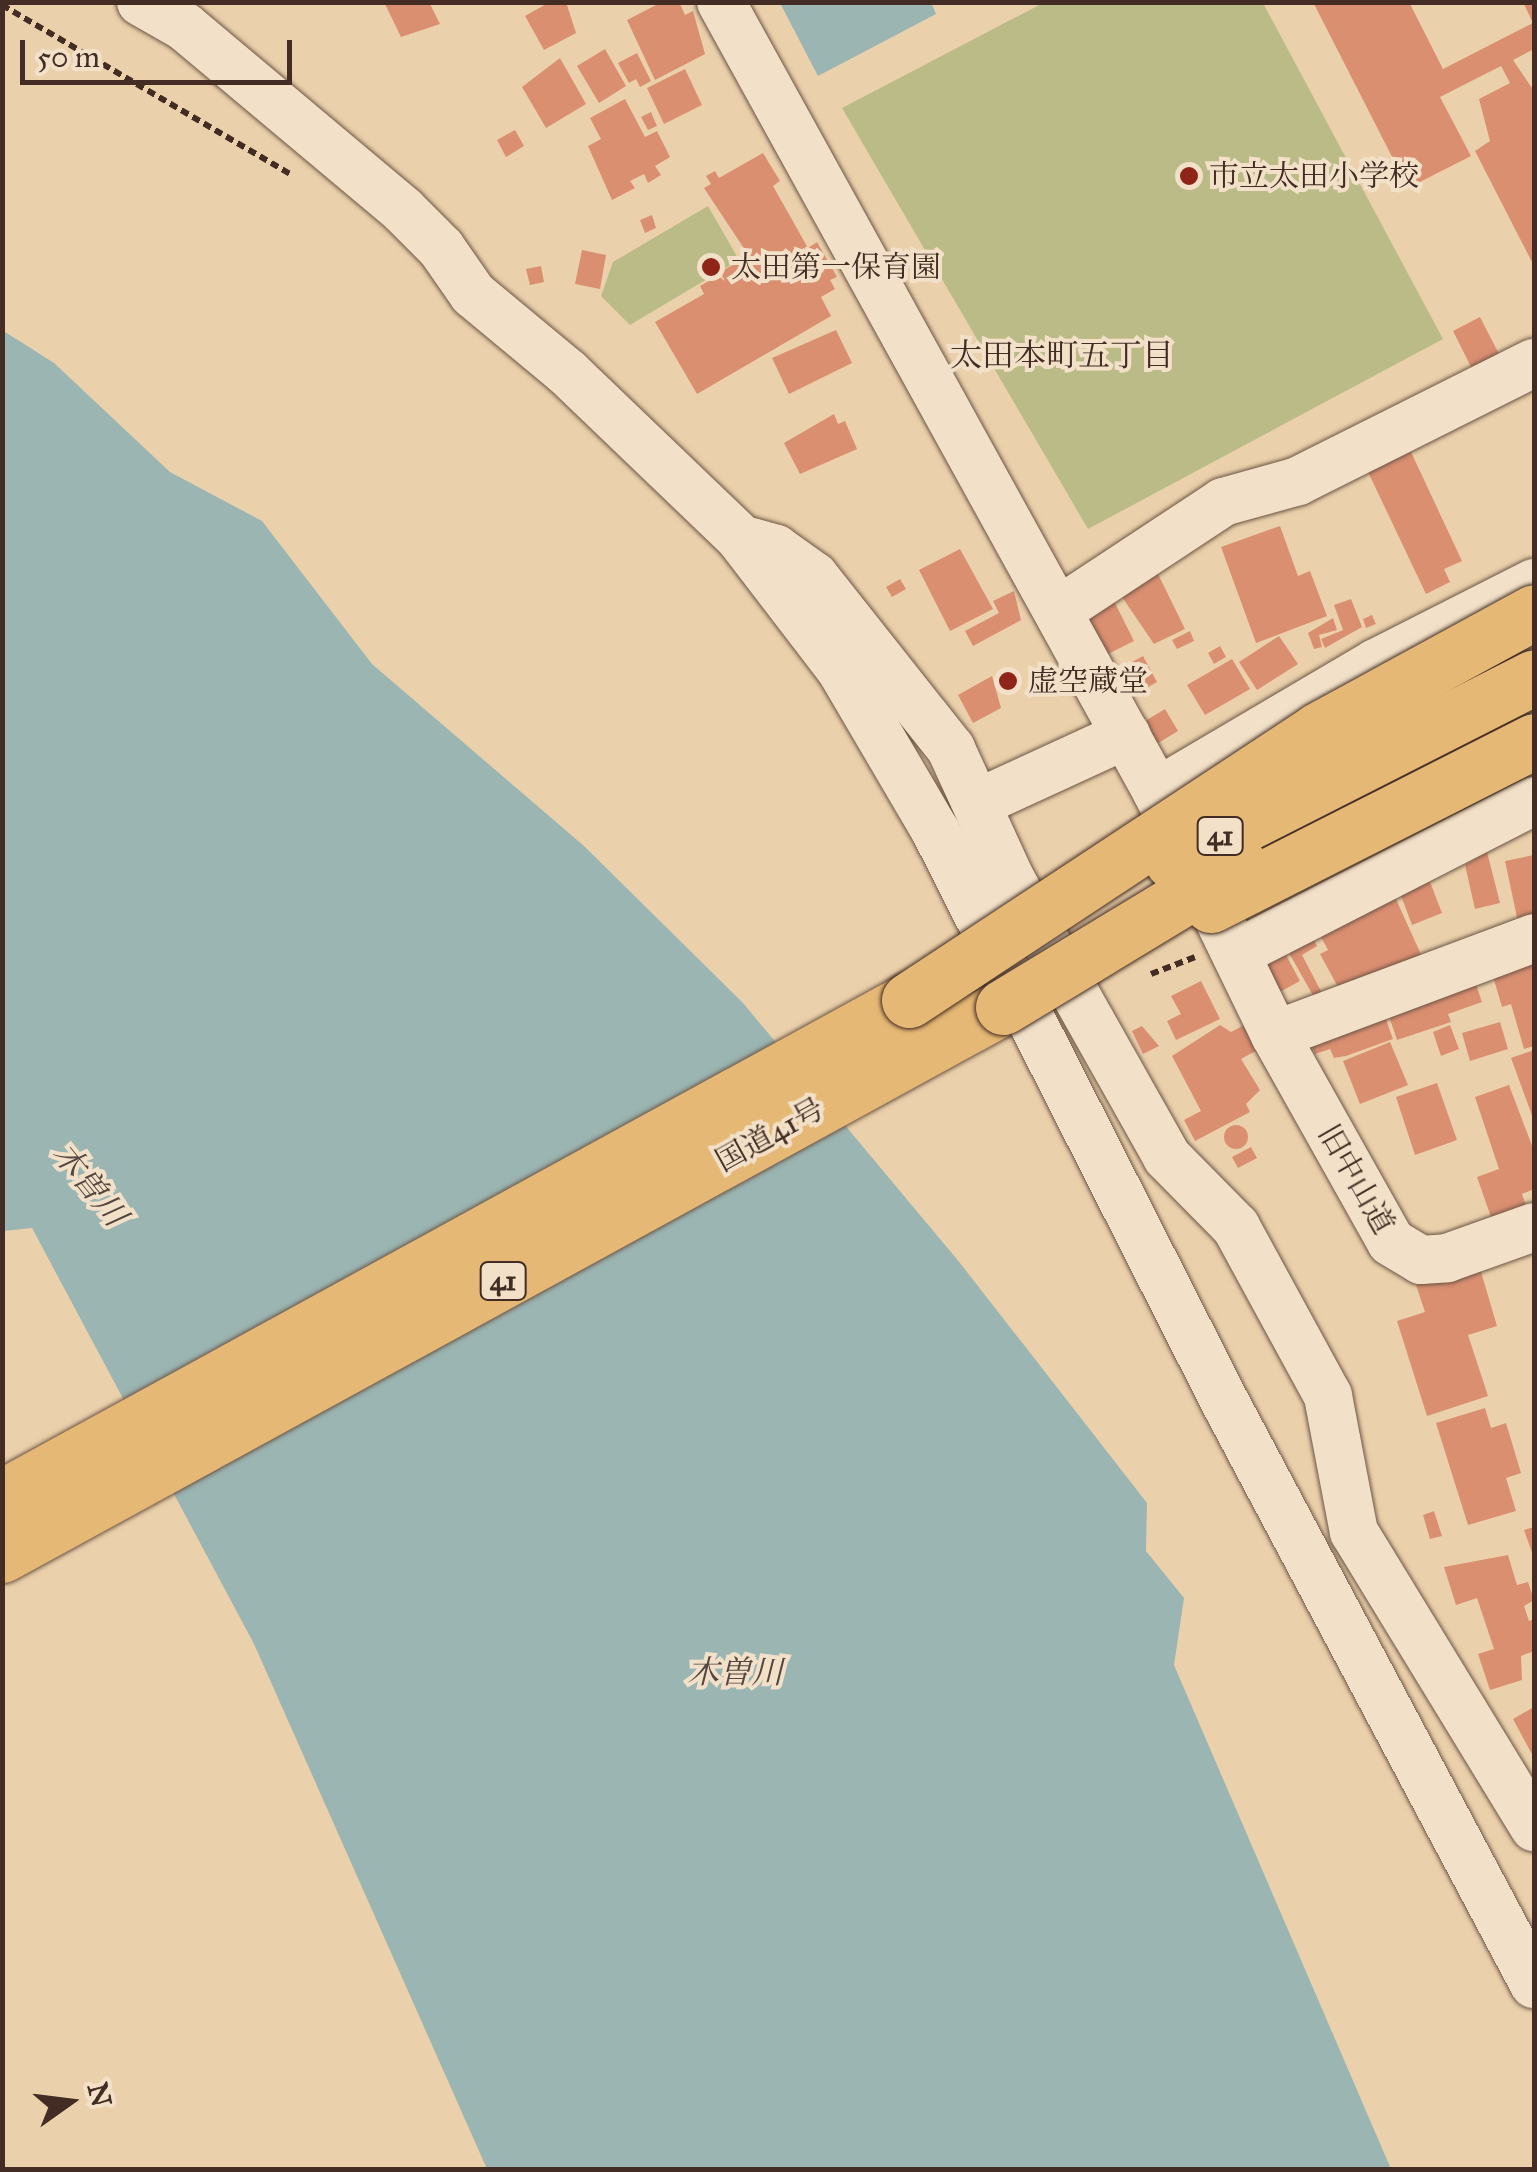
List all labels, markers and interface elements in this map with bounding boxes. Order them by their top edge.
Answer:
scale bar [25,20,298,82]
text: 50 m [37,39,100,75]
place label: 市立太田小学校 [1209,158,1419,194]
marker: 市立太田小学校 [1178,165,1200,187]
place label: 太田第一保育園 [731,249,941,285]
marker: 太田第一保育園 [700,256,722,278]
district label: 太田本町五丁目 [950,337,1174,375]
place label: 虚空蔵堂 [1028,663,1148,699]
marker: 虚空蔵堂 [997,670,1019,692]
road number: 41 [1195,813,1245,859]
street label: 国道41号 [709,1091,831,1179]
street label: 旧中山道 [1310,1118,1402,1240]
water label: 木曽川 [44,1136,134,1234]
road number: 41 [478,1258,528,1304]
water label: 木曽川 [687,1654,783,1692]
north arrow [20,2052,120,2152]
text: N [80,2079,119,2110]

